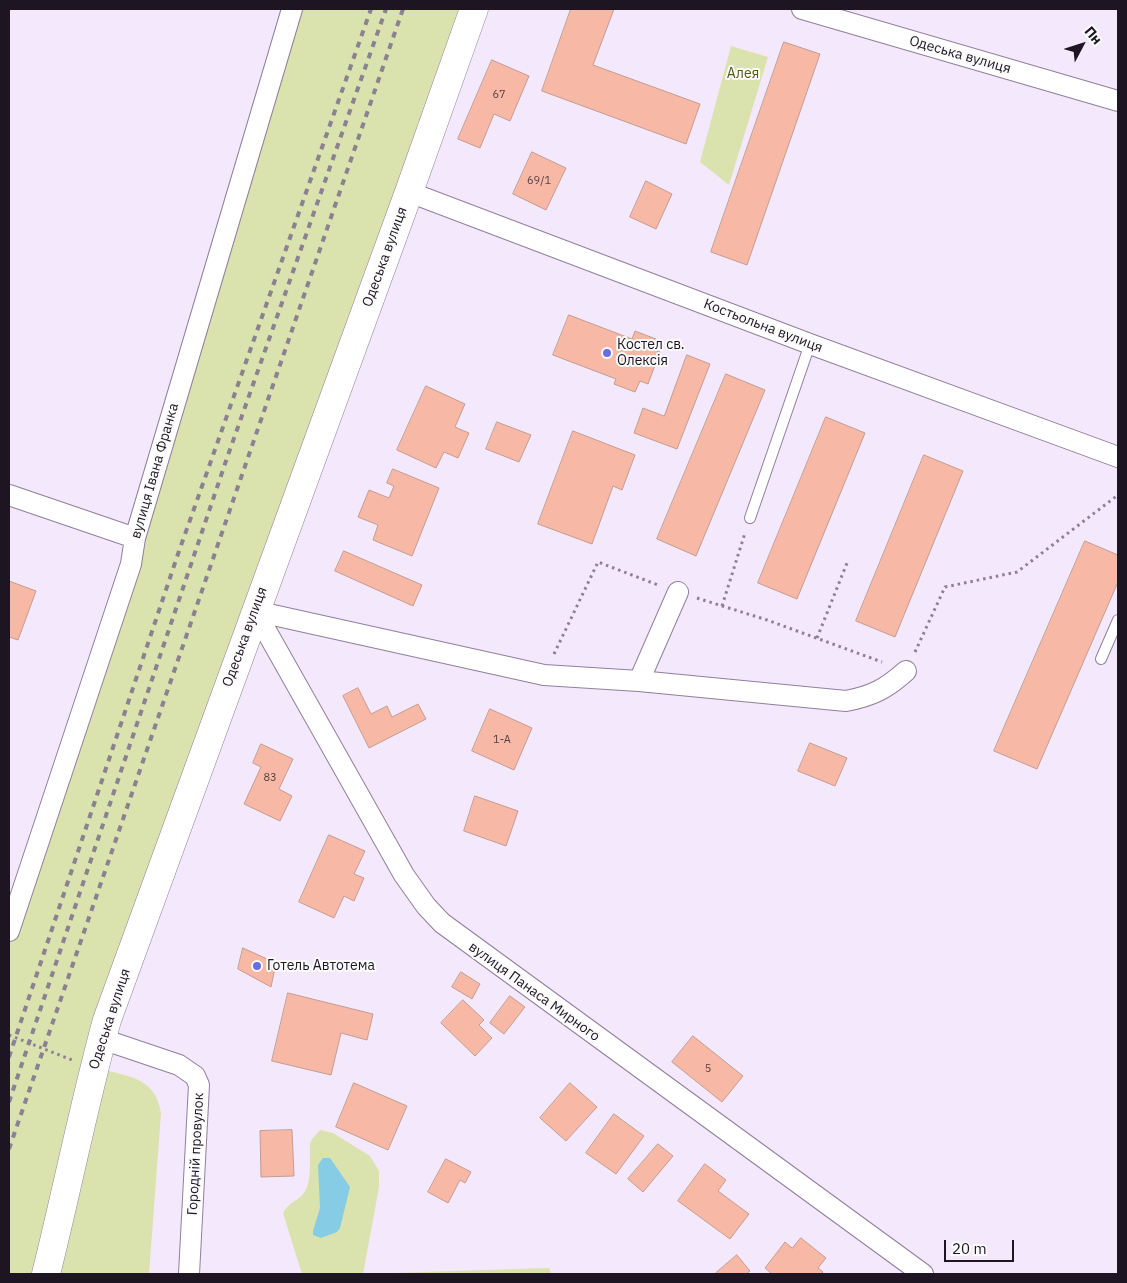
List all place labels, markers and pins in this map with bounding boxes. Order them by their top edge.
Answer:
place label: Костел св. Олексія [617,337,685,370]
marker: Костел св. Олексія [601,347,613,359]
place label: Готель Автотема [267,958,375,974]
marker: Готель Автотема [251,960,263,972]

